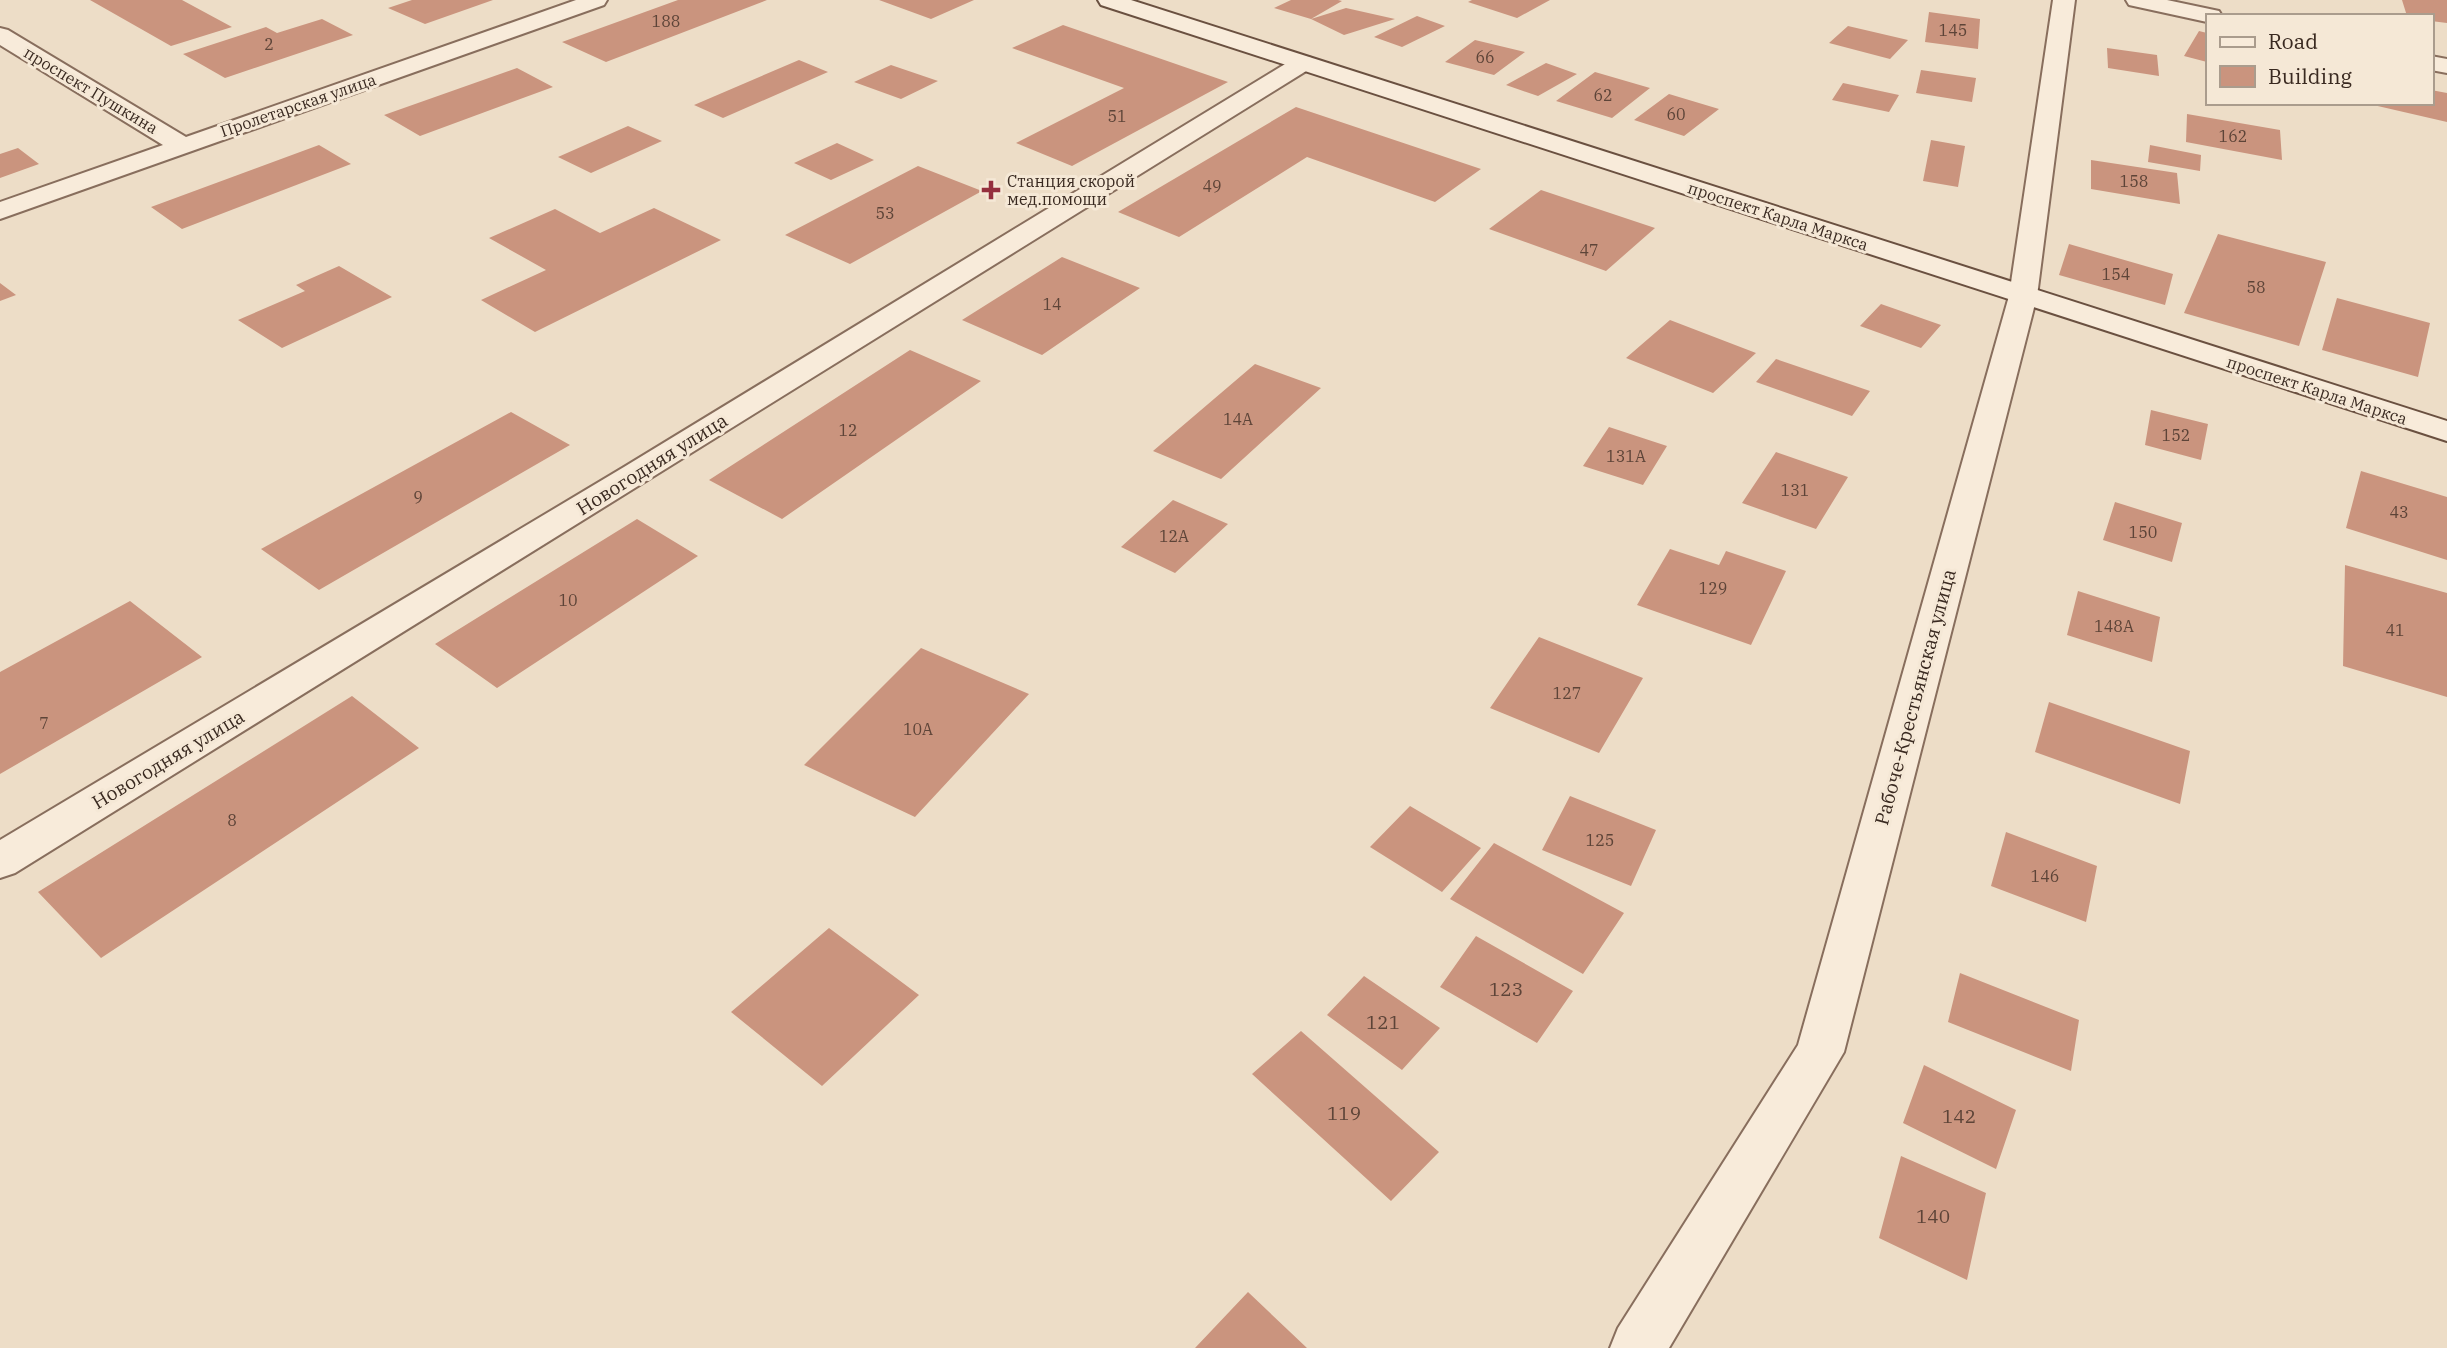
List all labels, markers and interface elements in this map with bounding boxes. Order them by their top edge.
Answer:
house number: 188 [652,11,680,31]
legend [2206,14,2433,105]
house number: 145 [1939,20,1967,40]
text: Road [2268,27,2318,55]
house number: 2 [264,34,274,54]
street label: проспект Пушкина [20,42,162,138]
house number: 66 [1475,47,1495,67]
text: Building [2268,62,2353,90]
street label: Пролетарская улица [217,69,379,141]
house number: 62 [1593,85,1613,105]
house number: 60 [1666,104,1686,124]
house number: 51 [1107,106,1127,126]
house number: 162 [2219,126,2247,146]
place label: Станция скорой мед.помощи [1007,171,1135,209]
house number: 158 [2120,171,2148,191]
house number: 49 [1202,176,1222,196]
street label: проспект Карла Маркса [1685,177,1871,255]
marker: Станция скорой мед.помощи [981,180,1001,200]
house number: 53 [875,203,895,223]
house number: 47 [1579,240,1599,260]
house number: 154 [2102,264,2130,284]
house number: 58 [2246,277,2266,297]
house number: 14 [1042,294,1062,314]
street label: проспект Карла Маркса [2224,351,2410,429]
street label: Новогодняя улица [572,408,732,520]
house number: 14А [1223,409,1253,429]
house number: 12 [838,420,858,440]
house number: 152 [2162,425,2190,445]
house number: 131А [1606,446,1646,466]
house number: 131 [1781,480,1809,500]
house number: 9 [413,487,423,507]
house number: 43 [2389,502,2409,522]
house number: 150 [2129,522,2157,542]
house number: 12А [1159,526,1189,546]
street label: Рабоче-Крестьянская улица [1869,566,1961,828]
house number: 129 [1699,578,1727,598]
house number: 10 [558,590,578,610]
house number: 148А [2094,616,2134,636]
house number: 41 [2385,620,2405,640]
house number: 127 [1553,683,1581,703]
street label: Новогодняя улица [87,704,249,814]
house number: 7 [39,713,49,733]
house number: 10А [903,719,933,739]
house number: 8 [227,810,237,830]
house number: 125 [1586,830,1614,850]
house number: 146 [2031,866,2059,886]
house number: 123 [1489,977,1523,1001]
house number: 121 [1366,1010,1400,1034]
house number: 119 [1327,1101,1361,1125]
house number: 142 [1942,1104,1976,1128]
house number: 140 [1916,1204,1950,1228]

